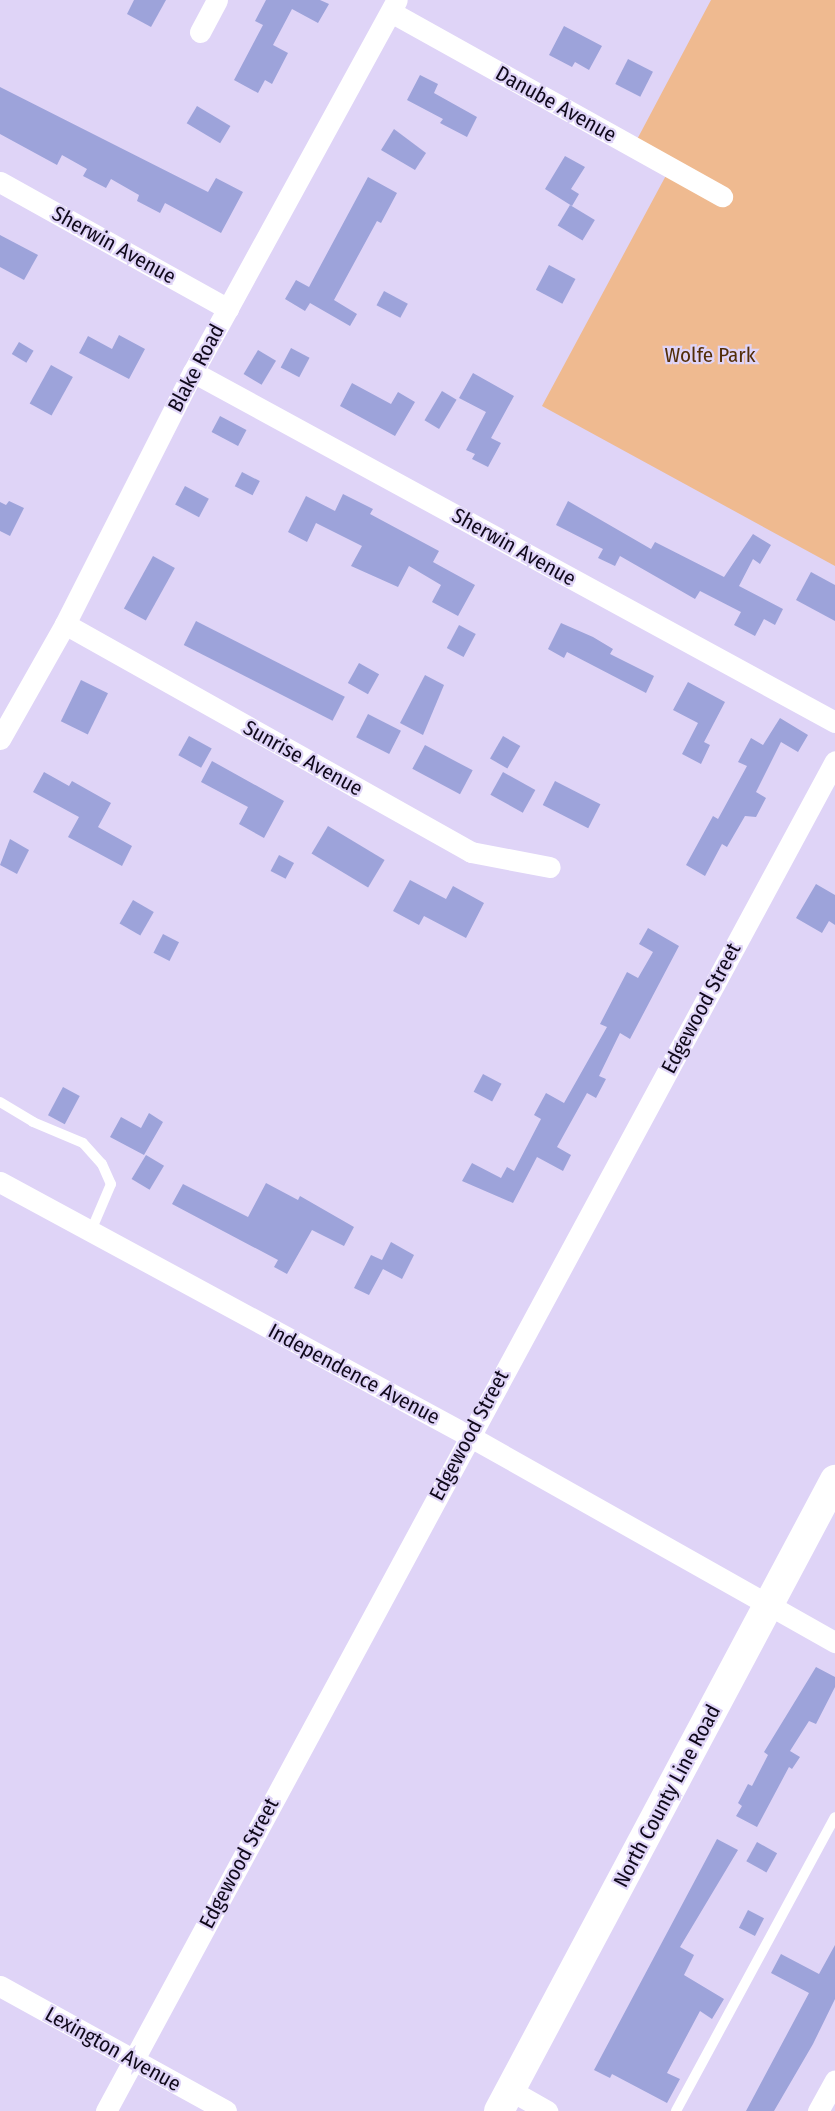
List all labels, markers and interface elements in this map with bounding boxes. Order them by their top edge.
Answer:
street label: Danube Avenue [491,61,621,147]
street label: Sherwin Avenue [48,201,180,289]
street label: Blake Road [162,320,230,416]
park label: Wolfe Park [665,342,755,368]
street label: Sherwin Avenue [448,503,580,591]
street label: Sunrise Avenue [239,715,367,801]
street label: Edgewood Street [656,938,746,1078]
street label: Independence Avenue [264,1318,444,1430]
street label: Edgewood Street [424,1365,514,1505]
street label: North County Line Road [608,1700,726,1892]
street label: Edgewood Street [194,1793,284,1933]
street label: Lexington Avenue [41,2001,185,2097]

